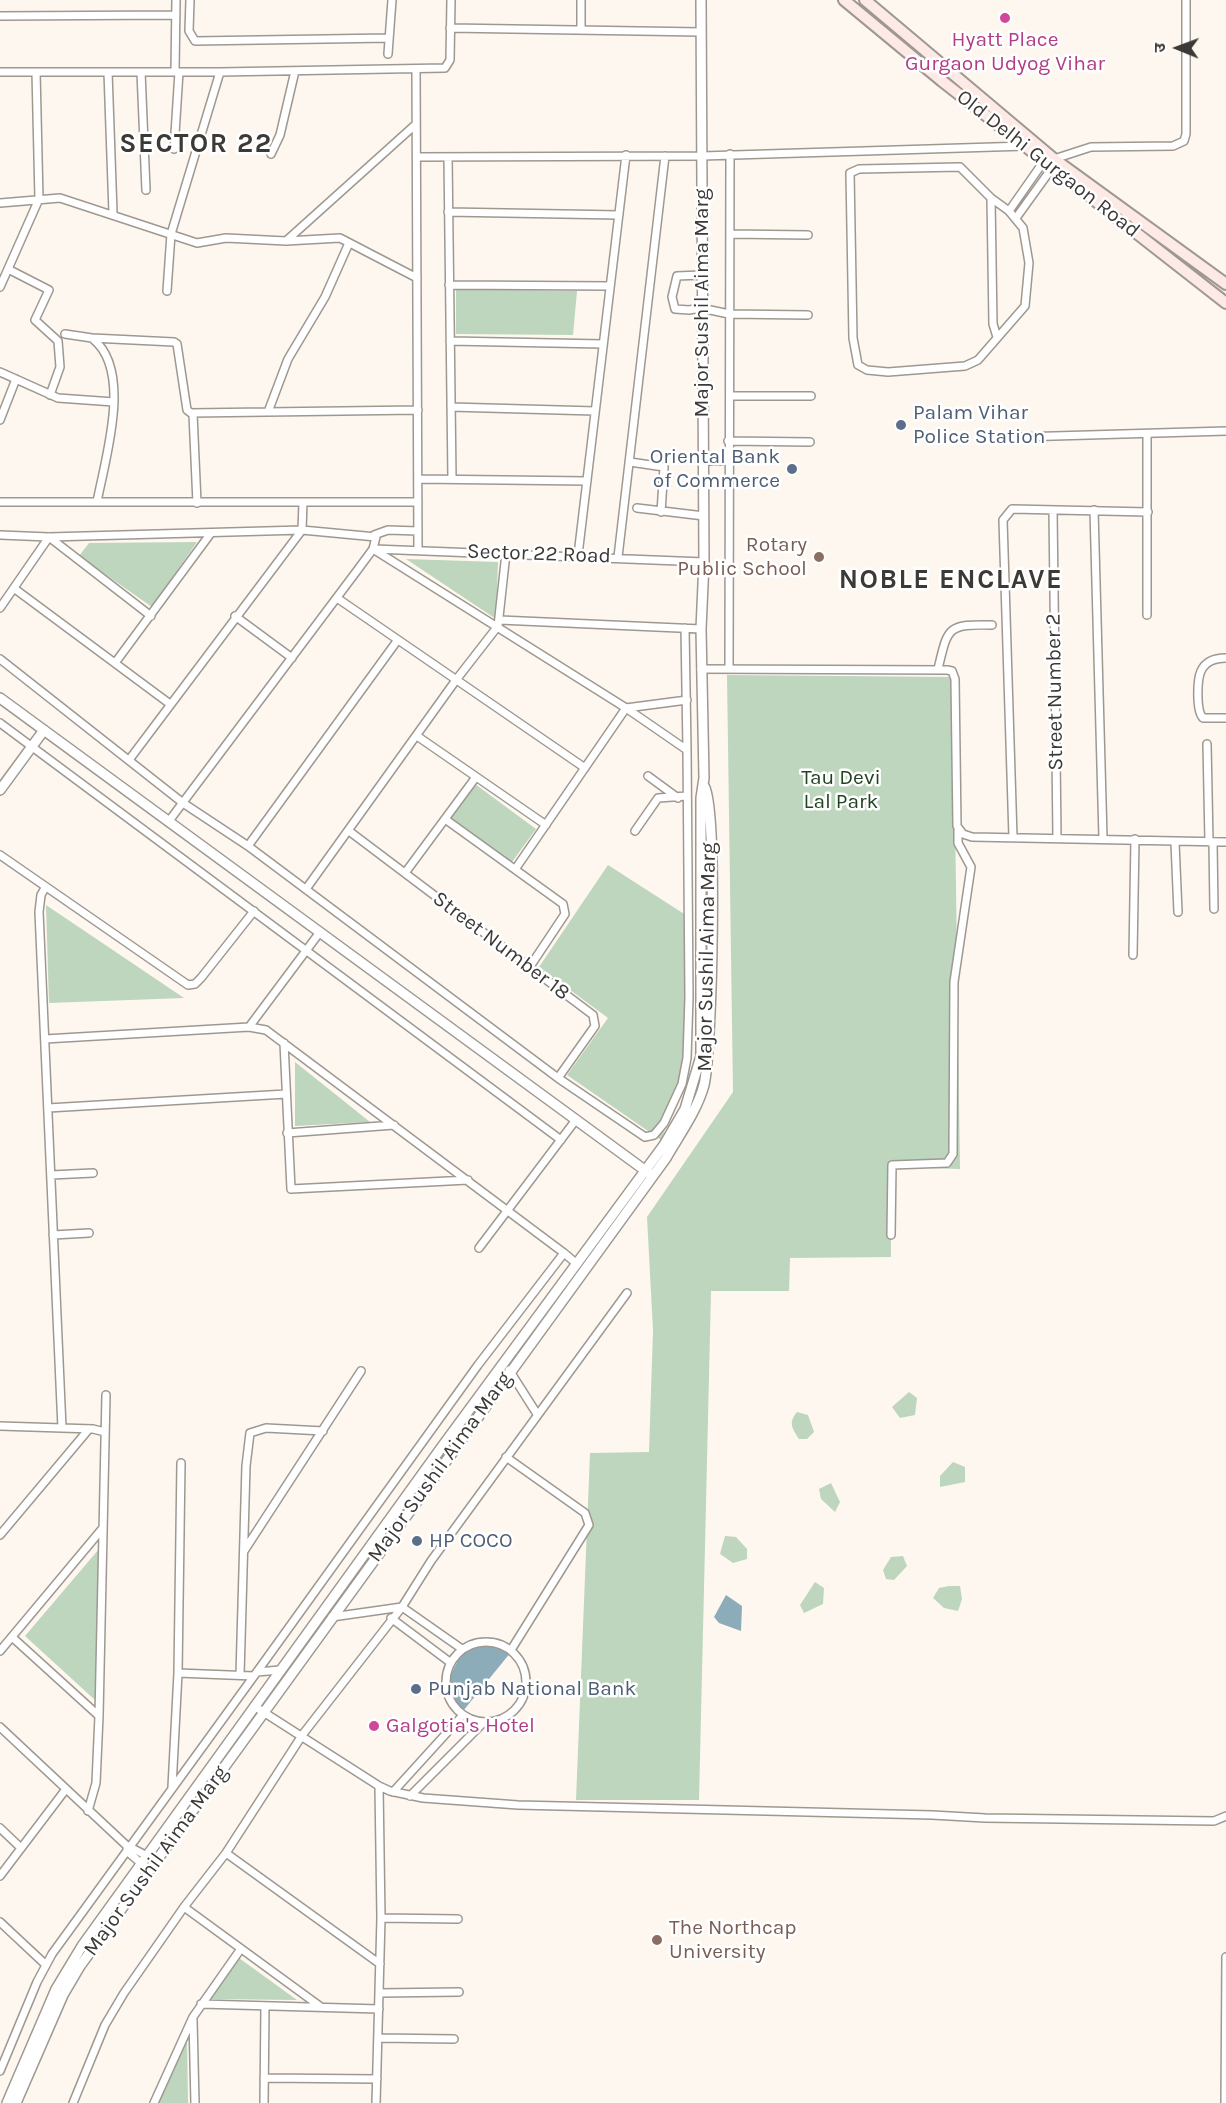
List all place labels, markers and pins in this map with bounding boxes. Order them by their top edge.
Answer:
marker: Hyatt Place Gurgaon Udyog Vihar [998,11,1012,25]
place label: Hyatt Place Gurgaon Udyog Vihar [905,27,1105,77]
place label: Palam Vihar Police Station [913,400,1045,450]
marker: Palam Vihar Police Station [894,418,908,432]
place label: Oriental Bank of Commerce [650,444,780,494]
marker: Oriental Bank of Commerce [785,462,799,476]
place label: Rotary Public School [677,532,807,582]
marker: Rotary Public School [812,550,826,564]
place label: HP COCO [429,1528,513,1554]
marker: HP COCO [410,1534,424,1548]
place label: Punjab National Bank [428,1676,636,1702]
marker: Punjab National Bank [409,1682,423,1696]
place label: Galgotia's Hotel [386,1713,535,1739]
marker: Galgotia's Hotel [367,1719,381,1733]
place label: The Northcap University [669,1915,797,1965]
marker: The Northcap University [650,1933,664,1947]

